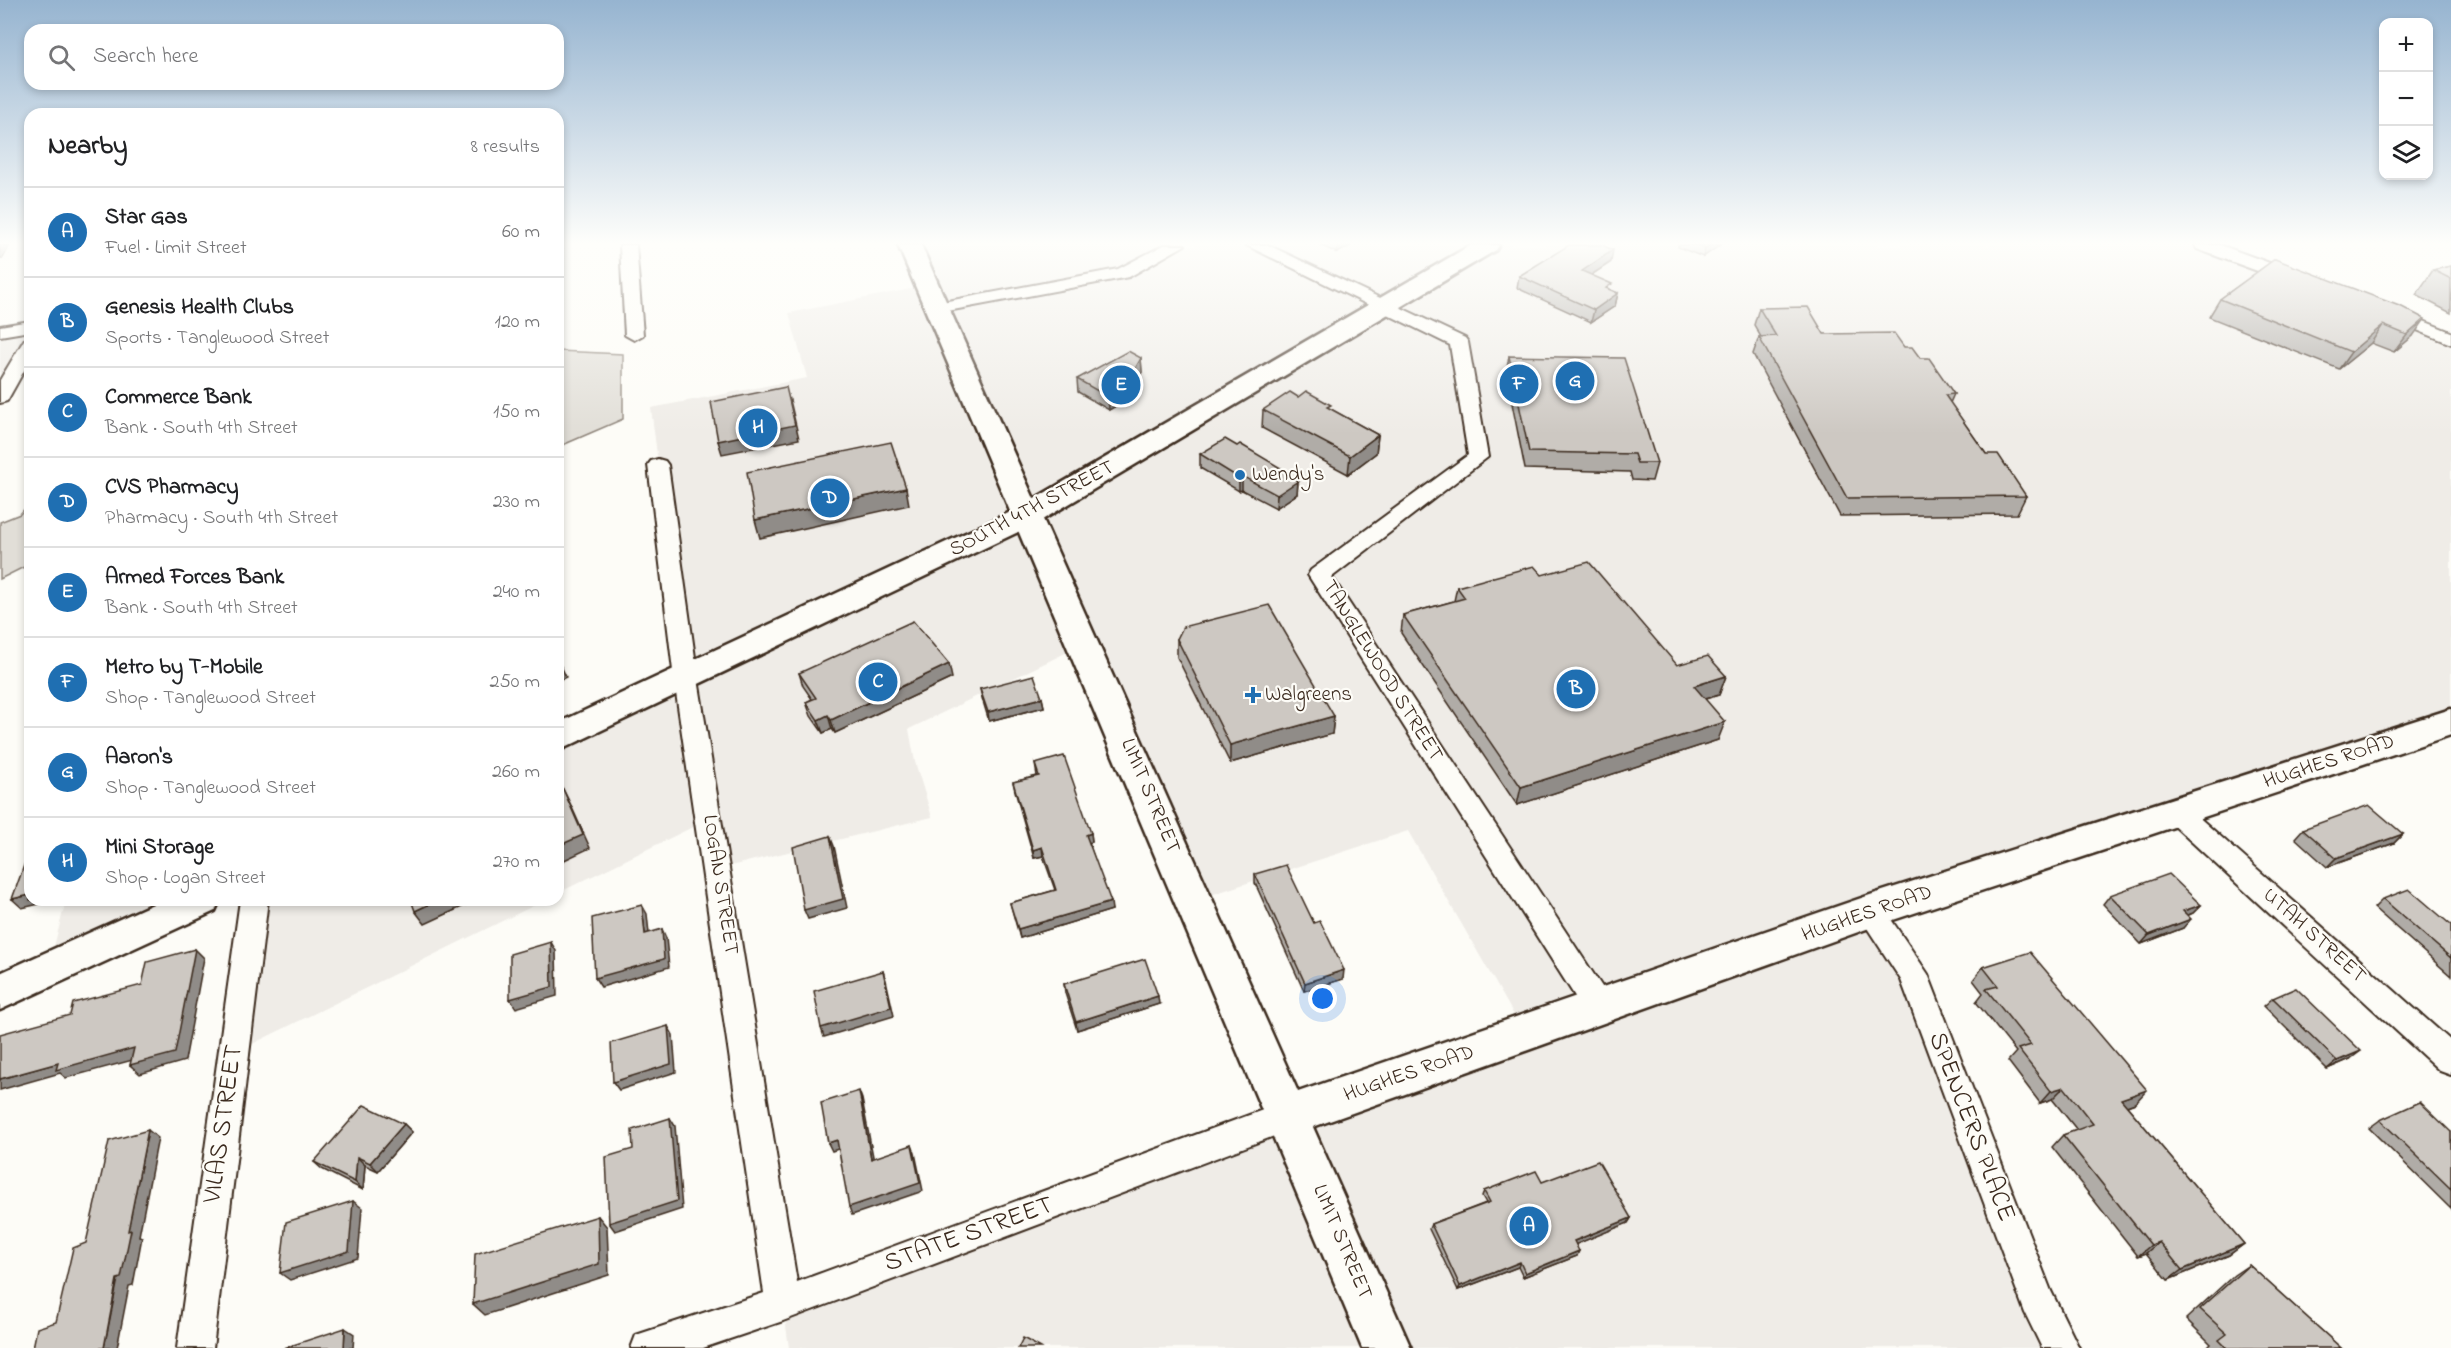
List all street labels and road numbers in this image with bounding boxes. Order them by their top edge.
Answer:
street label: SOUTH 4TH STREET [944,453,1120,565]
street label: TANGLEWOOD STREET [1314,574,1450,768]
street label: HUGHES ROAD [2260,727,2398,797]
street label: LIMIT STREET [1112,734,1188,858]
street label: LOGAN STREET [694,813,746,957]
street label: HUGHES ROAD [1798,878,1936,950]
street label: UTAH STREET [2256,881,2372,991]
street label: SPENCERS PLACE [1917,1027,2025,1227]
street label: HUGHES ROAD [1340,1038,1478,1110]
street label: VILAS STREET [194,1042,254,1207]
street label: LIMIT STREET [1304,1180,1380,1304]
street label: STATE STREET [879,1187,1059,1283]

